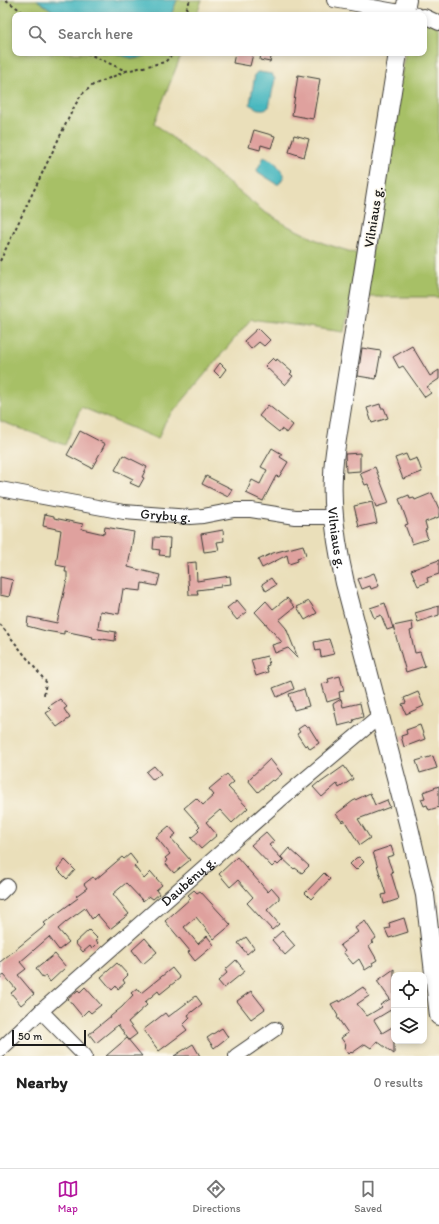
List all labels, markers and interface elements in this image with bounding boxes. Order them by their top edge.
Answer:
search box [12,12,427,56]
icon: search [26,23,48,45]
text: Search here [58,25,133,43]
street label: Vilniaus g. [360,185,387,249]
street label: Grybų g. [140,505,192,526]
street label: Vilniaus g. [324,506,350,570]
street label: Daubėnų g. [158,853,219,910]
map controls [391,972,427,1044]
button: locate [391,972,427,1008]
button: layers [391,1008,427,1044]
scale bar [12,1028,86,1047]
text: 50 m [18,1030,42,1043]
text: Nearby [16,1072,68,1092]
text: 0 results [373,1075,423,1090]
tab: Map [57,1178,79,1215]
tab: Directions [192,1178,241,1215]
tab: Saved [354,1178,382,1215]

